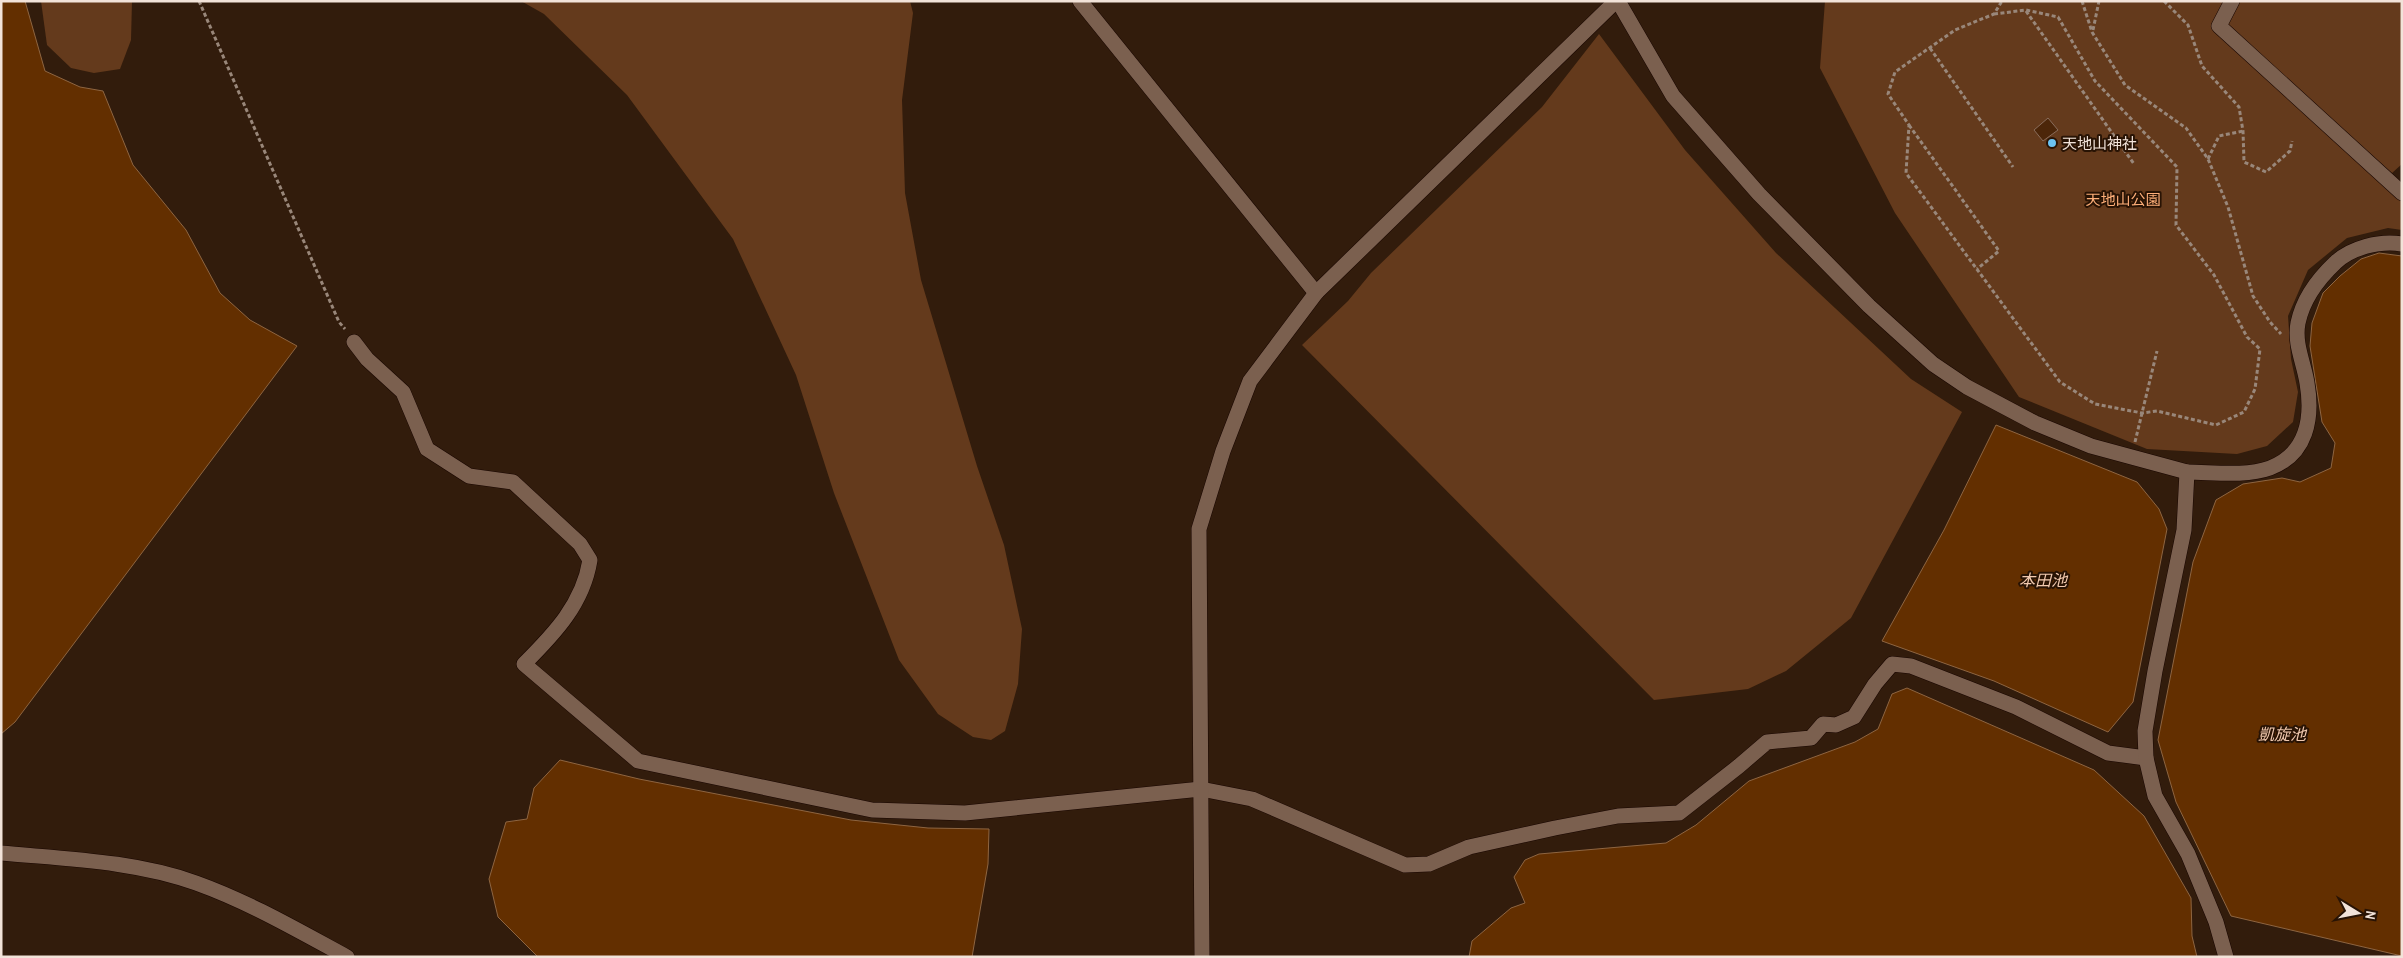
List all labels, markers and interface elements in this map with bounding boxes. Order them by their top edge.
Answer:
place label: 天地山神社 [2062,133,2137,154]
marker: 天地山神社 [2046,137,2058,149]
park label: 天地山公園 [2085,189,2161,210]
water label: 本田池 [2019,569,2069,591]
water label: 凱旋池 [2258,723,2308,745]
north arrow [2333,888,2383,938]
text: N [2361,910,2380,921]

